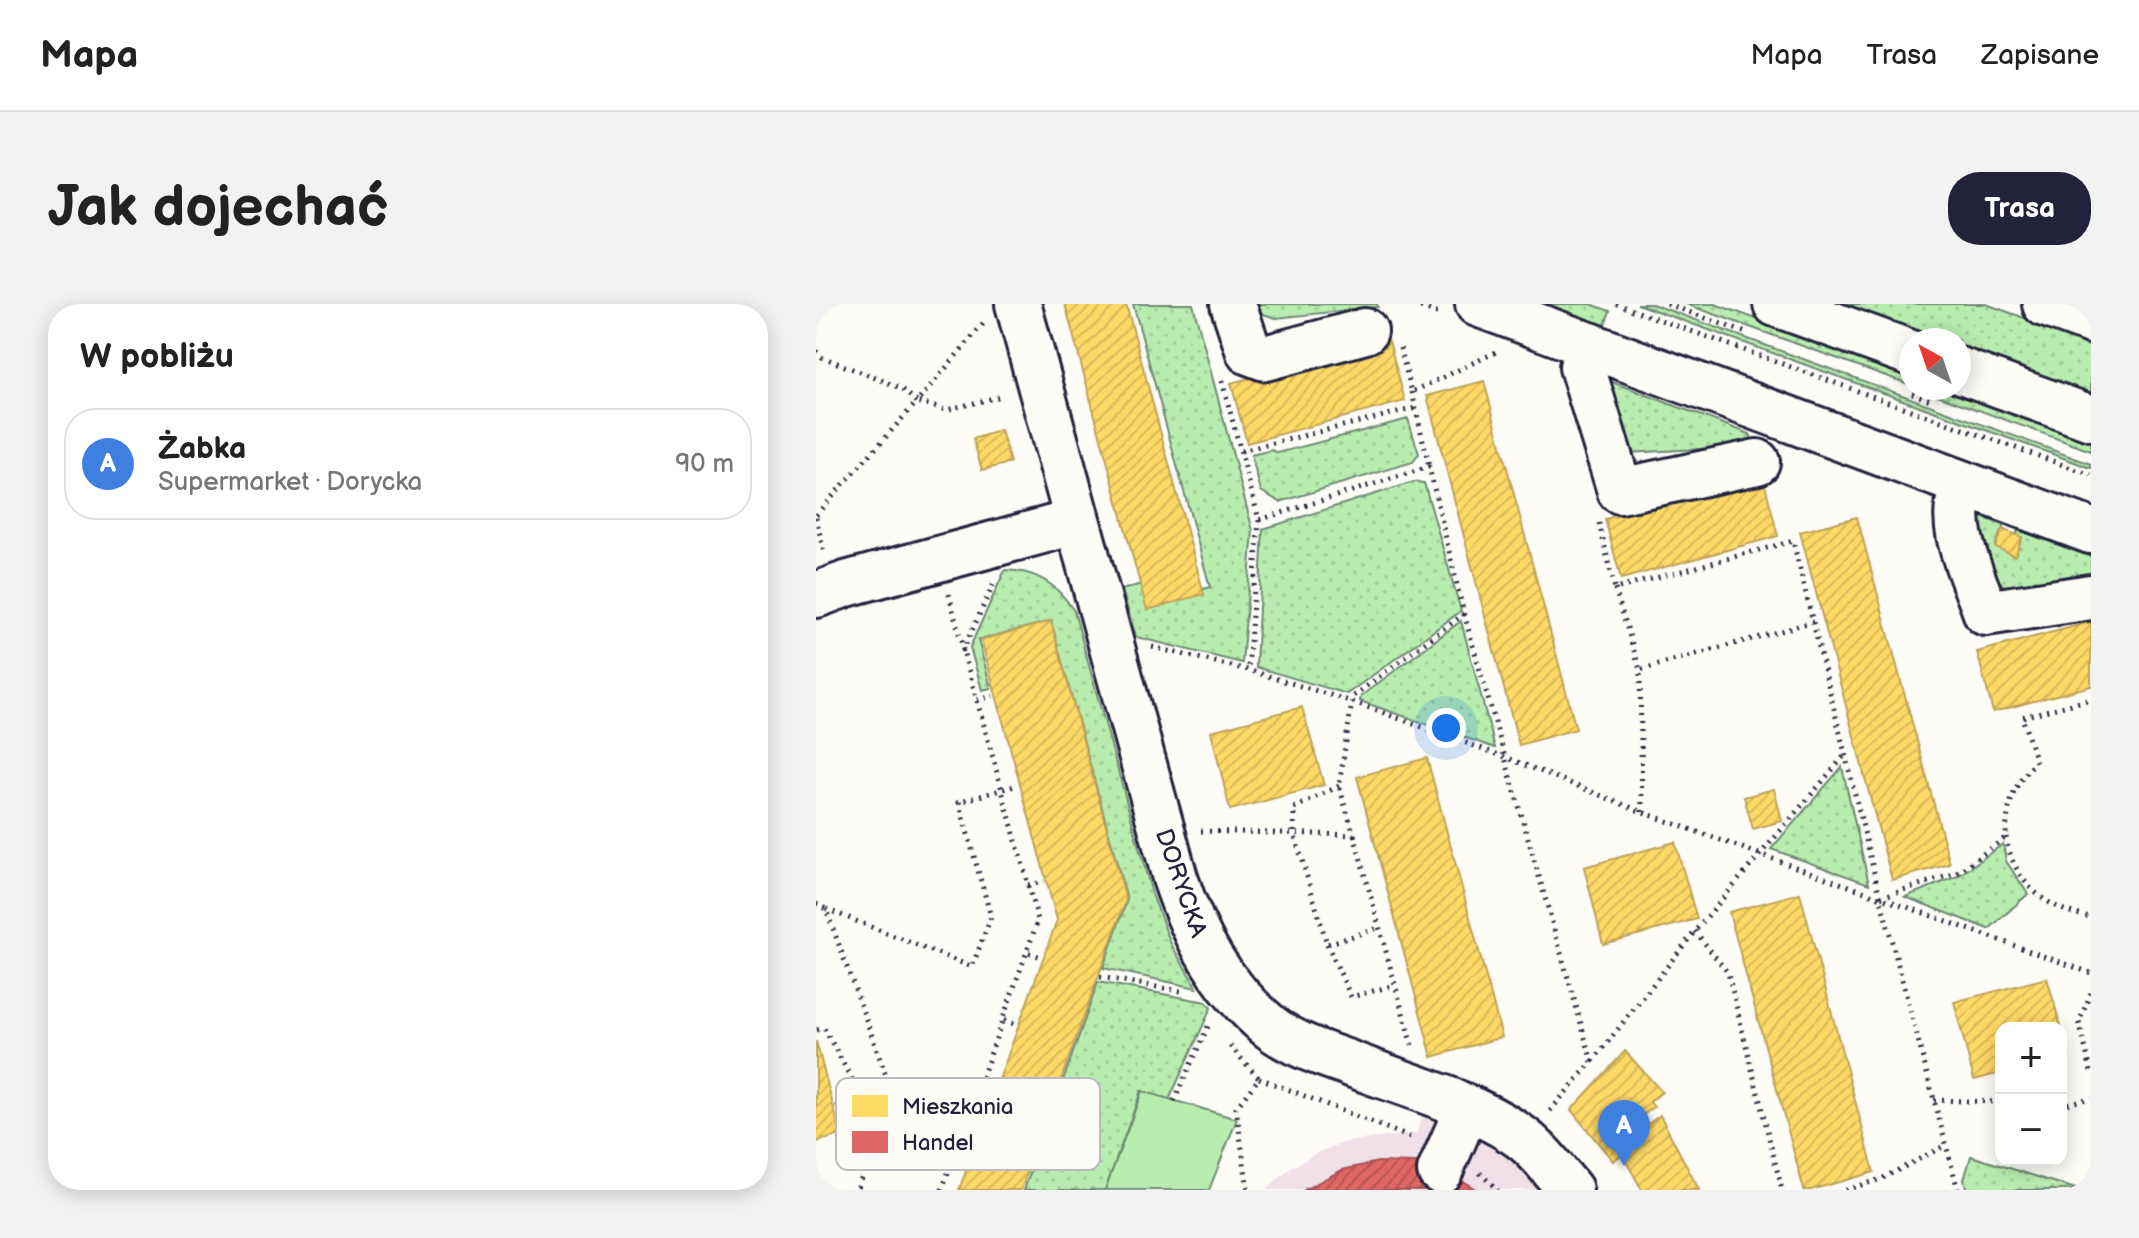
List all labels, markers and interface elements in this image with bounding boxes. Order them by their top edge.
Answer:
text: Mapa [40,33,138,78]
text: Mapa [1750,39,1823,72]
text: Trasa [1867,39,1937,72]
text: Zapisane [1981,39,2099,72]
button: Trasa [1948,172,2091,245]
text: Jak dojechać [48,175,388,242]
north arrow [1899,328,1971,400]
text: W pobliżu [80,336,234,377]
text: Żabka [158,431,246,467]
text: A [100,449,116,480]
text: 90 m [675,449,734,480]
text: Supermarket · Dorycka [158,467,422,498]
your location [1426,708,1466,748]
street label: DORYCKA [1149,825,1213,941]
map controls [1995,1022,2067,1166]
button: + [1995,1022,2067,1094]
legend [836,1078,1100,1170]
text: Mieszkania [902,1094,1013,1121]
button: − [1995,1094,2067,1166]
pin: A [1598,1100,1650,1166]
text: Handel [902,1130,974,1157]

